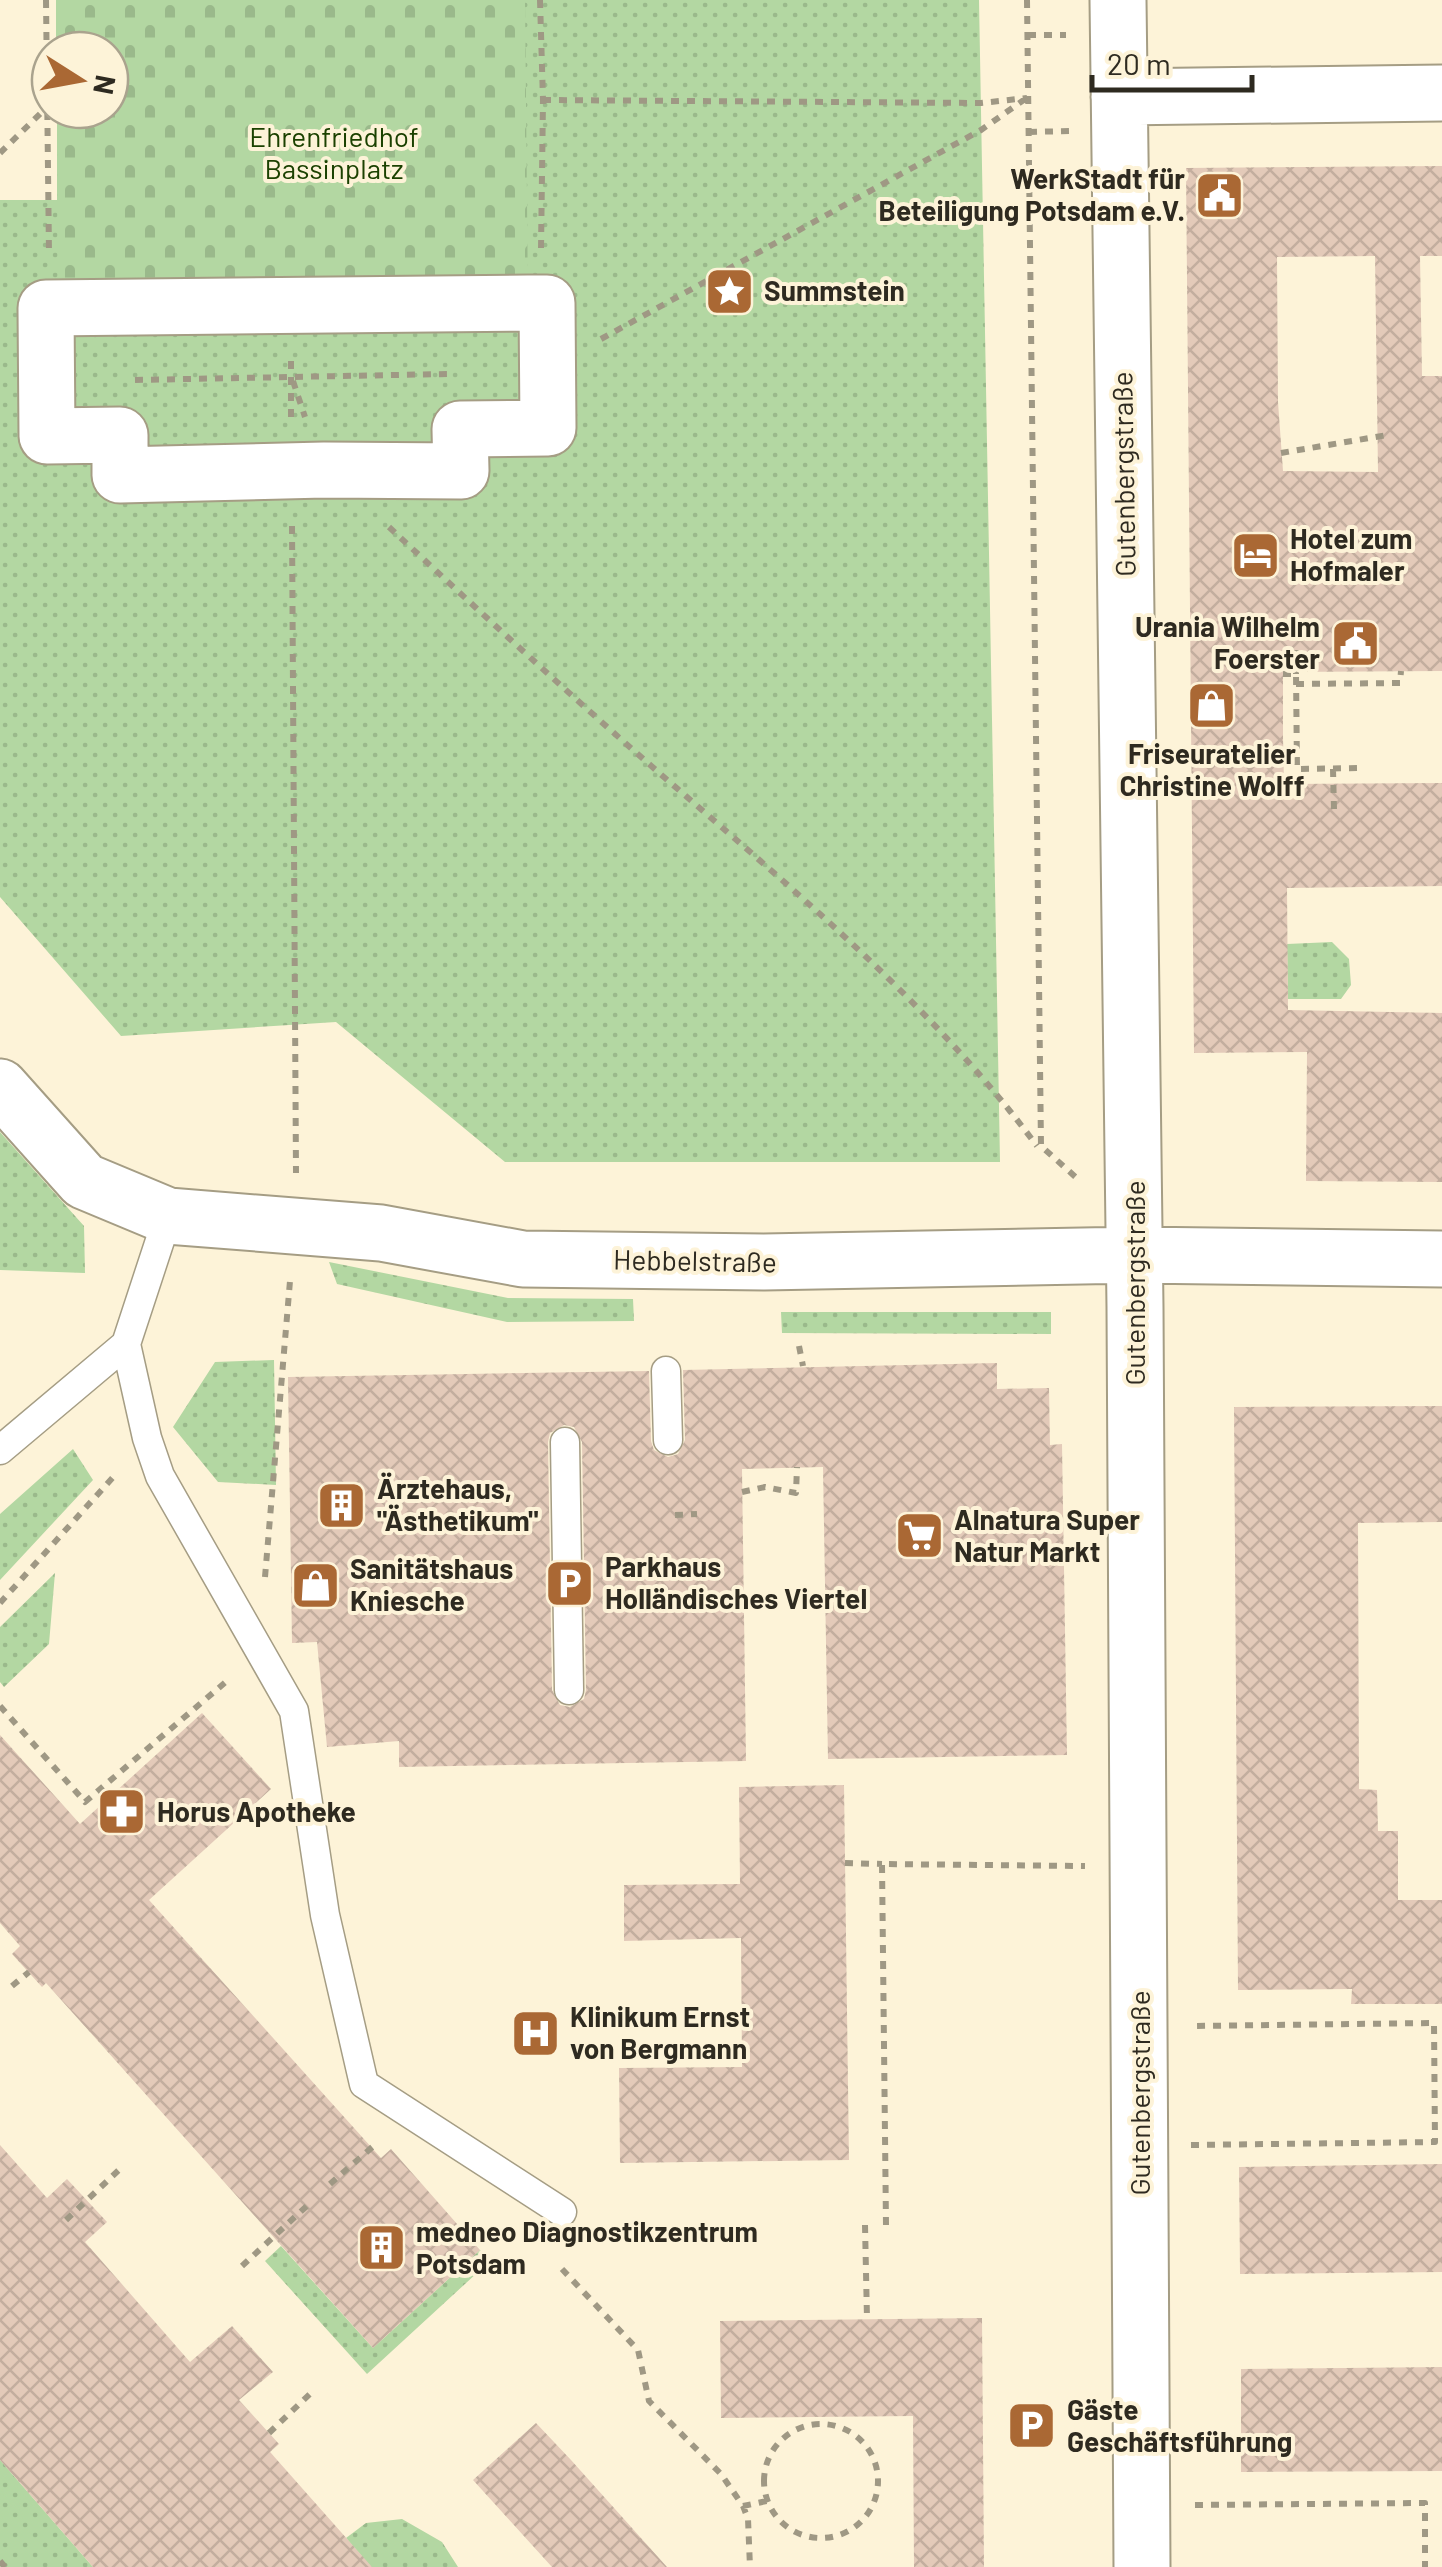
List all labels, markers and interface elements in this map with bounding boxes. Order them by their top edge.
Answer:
north arrow [30,30,130,130]
scale bar [1092,30,1252,92]
text: 20 m [1107,45,1171,81]
text: N [87,73,124,97]
park label: Ehrenfriedhof Bassinplatz [249,119,419,185]
place label: WerkStadt für Beteiligung Potsdam e.V. [879,161,1185,227]
public building icon: WerkStadt für Beteiligung Potsdam e.V. [1194,169,1246,221]
place icon: Summstein [703,265,755,317]
place label: Summstein [764,273,905,307]
street label: Gutenbergstraße [1104,371,1142,577]
place label: Hotel zum Hofmaler [1290,521,1412,587]
hotel icon: Hotel zum Hofmaler [1229,529,1281,581]
place label: Urania Wilhelm Foerster [1135,609,1320,675]
public building icon: Urania Wilhelm Foerster [1329,617,1381,669]
shop icon: Friseuratelier Christine Wolff [1186,680,1238,732]
place label: Friseuratelier Christine Wolff [1119,736,1305,802]
street label: Gutenbergstraße [1117,1180,1151,1386]
street label: Hebbelstraße [613,1242,777,1278]
place label: Ärztehaus, "Ästhetikum" [377,1471,538,1537]
building icon: Ärztehaus, "Ästhetikum" [316,1479,368,1531]
place label: Alnatura Super Natur Markt [954,1502,1140,1568]
supermarket icon: Alnatura Super Natur Markt [893,1510,945,1562]
place label: Parkhaus Holländisches Viertel [605,1549,867,1615]
place label: Sanitätshaus Kniesche [350,1551,513,1617]
parking icon: Parkhaus Holländisches Viertel [544,1557,596,1609]
shop icon: Sanitätshaus Kniesche [289,1559,341,1611]
pharmacy icon: Horus Apotheke [96,1786,148,1838]
place label: Horus Apotheke [157,1794,356,1828]
street label: Gutenbergstraße [1122,1990,1156,2196]
place label: Klinikum Ernst von Bergmann [570,1999,750,2065]
hospital icon: Klinikum Ernst von Bergmann [509,2007,561,2059]
place label: medneo Diagnostikzentrum Potsdam [416,2214,758,2280]
building icon: medneo Diagnostikzentrum Potsdam [355,2222,407,2274]
place label: Gäste Geschäftsführung [1067,2392,1292,2458]
parking icon: Gäste Geschäftsführung [1006,2400,1058,2452]

